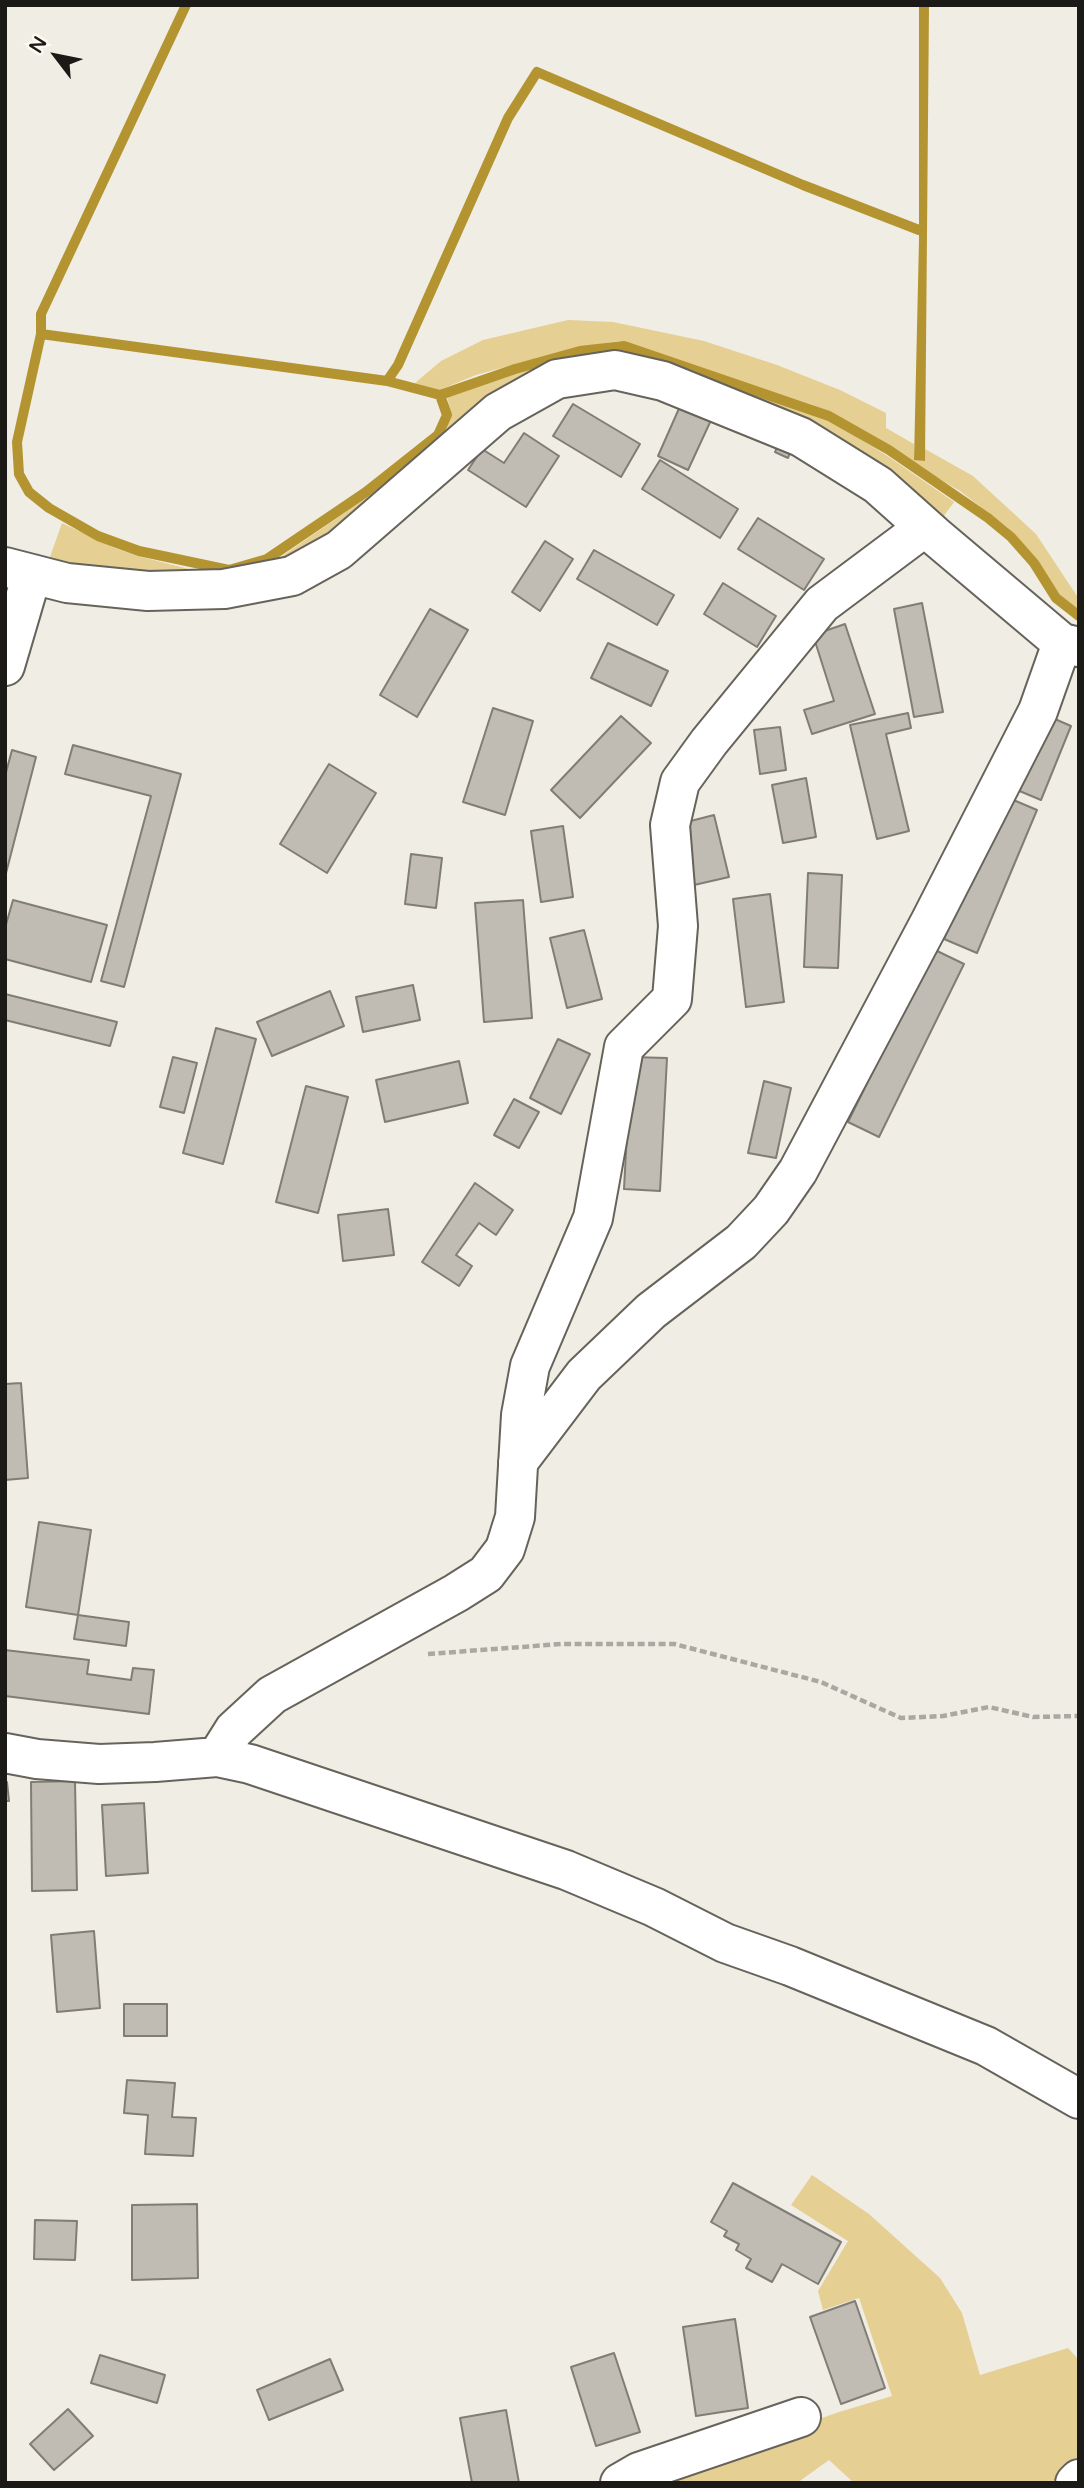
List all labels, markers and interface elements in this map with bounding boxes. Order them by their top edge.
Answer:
north arrow [21,21,91,91]
text: N [25,33,52,57]

